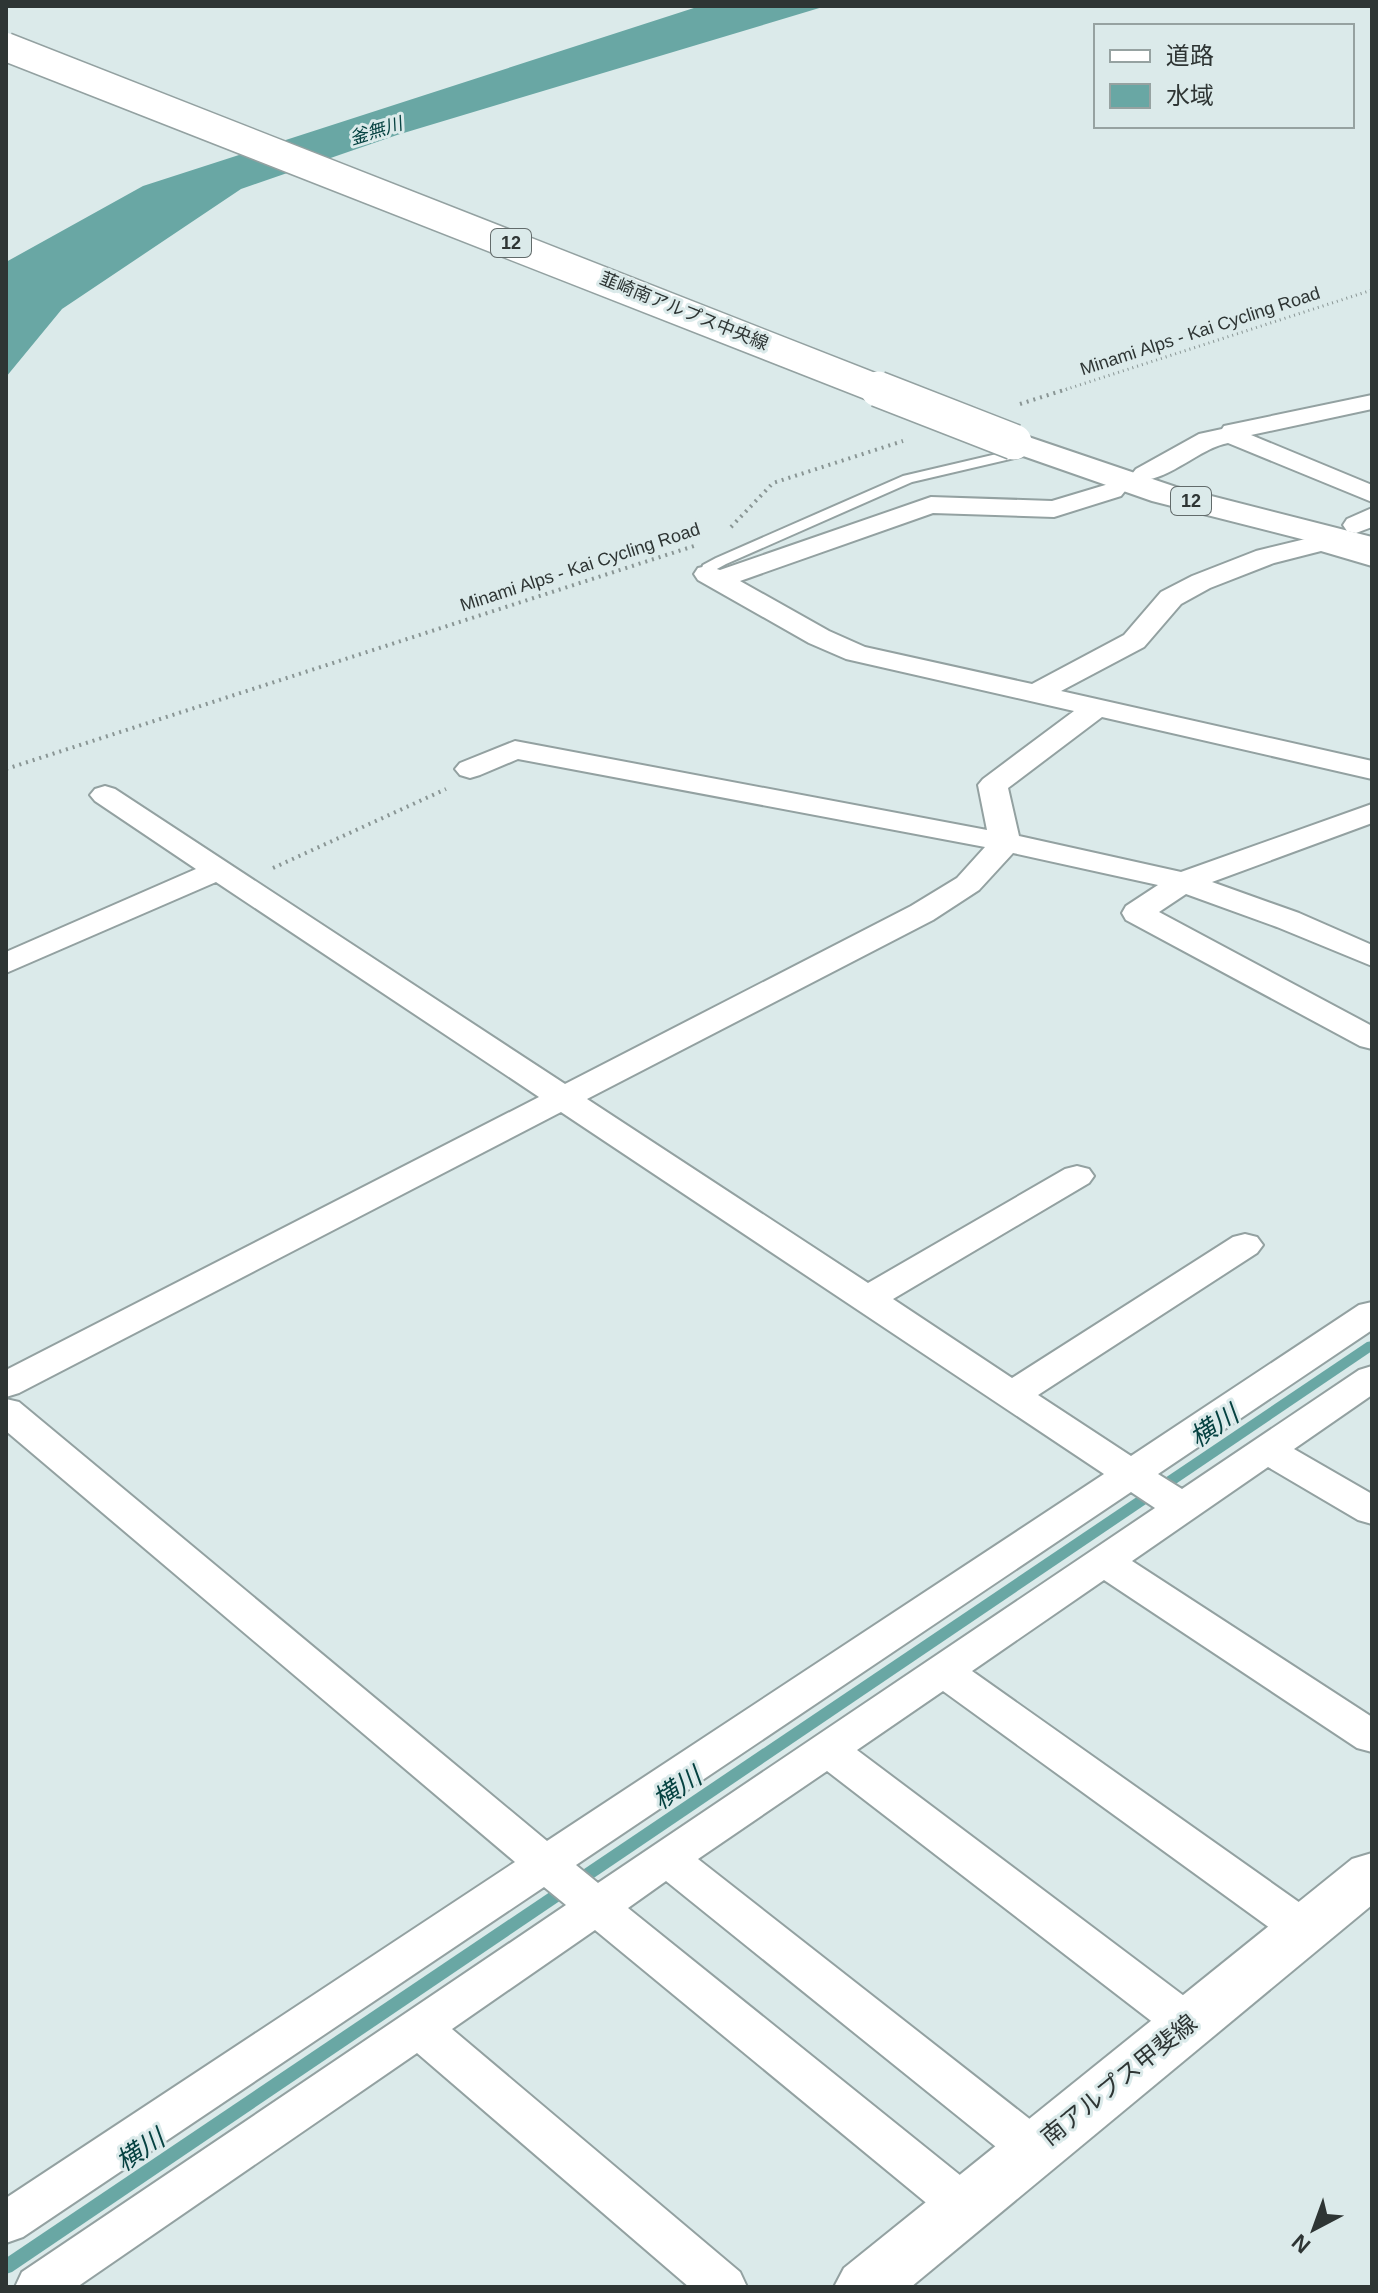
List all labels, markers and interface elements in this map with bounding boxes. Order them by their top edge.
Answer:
legend [1094,24,1354,128]
text: 道路 [1166,42,1214,69]
text: 水域 [1166,82,1214,109]
water label: 釜無川 [347,113,407,148]
road number: 12 [491,229,531,257]
street label: 韮崎南アルプス中央線 [597,268,771,354]
street label: Minami Alps - Kai Cycling Road [1078,283,1322,379]
road number: 12 [1171,487,1211,515]
street label: Minami Alps - Kai Cycling Road [458,519,702,615]
water label: 横川 [1184,1397,1246,1453]
water label: 横川 [647,1759,709,1815]
street label: 南アルプス甲斐線 [1036,2009,1202,2150]
water label: 横川 [110,2121,172,2177]
north arrow [1274,2189,1354,2269]
text: N [1287,2229,1315,2258]

